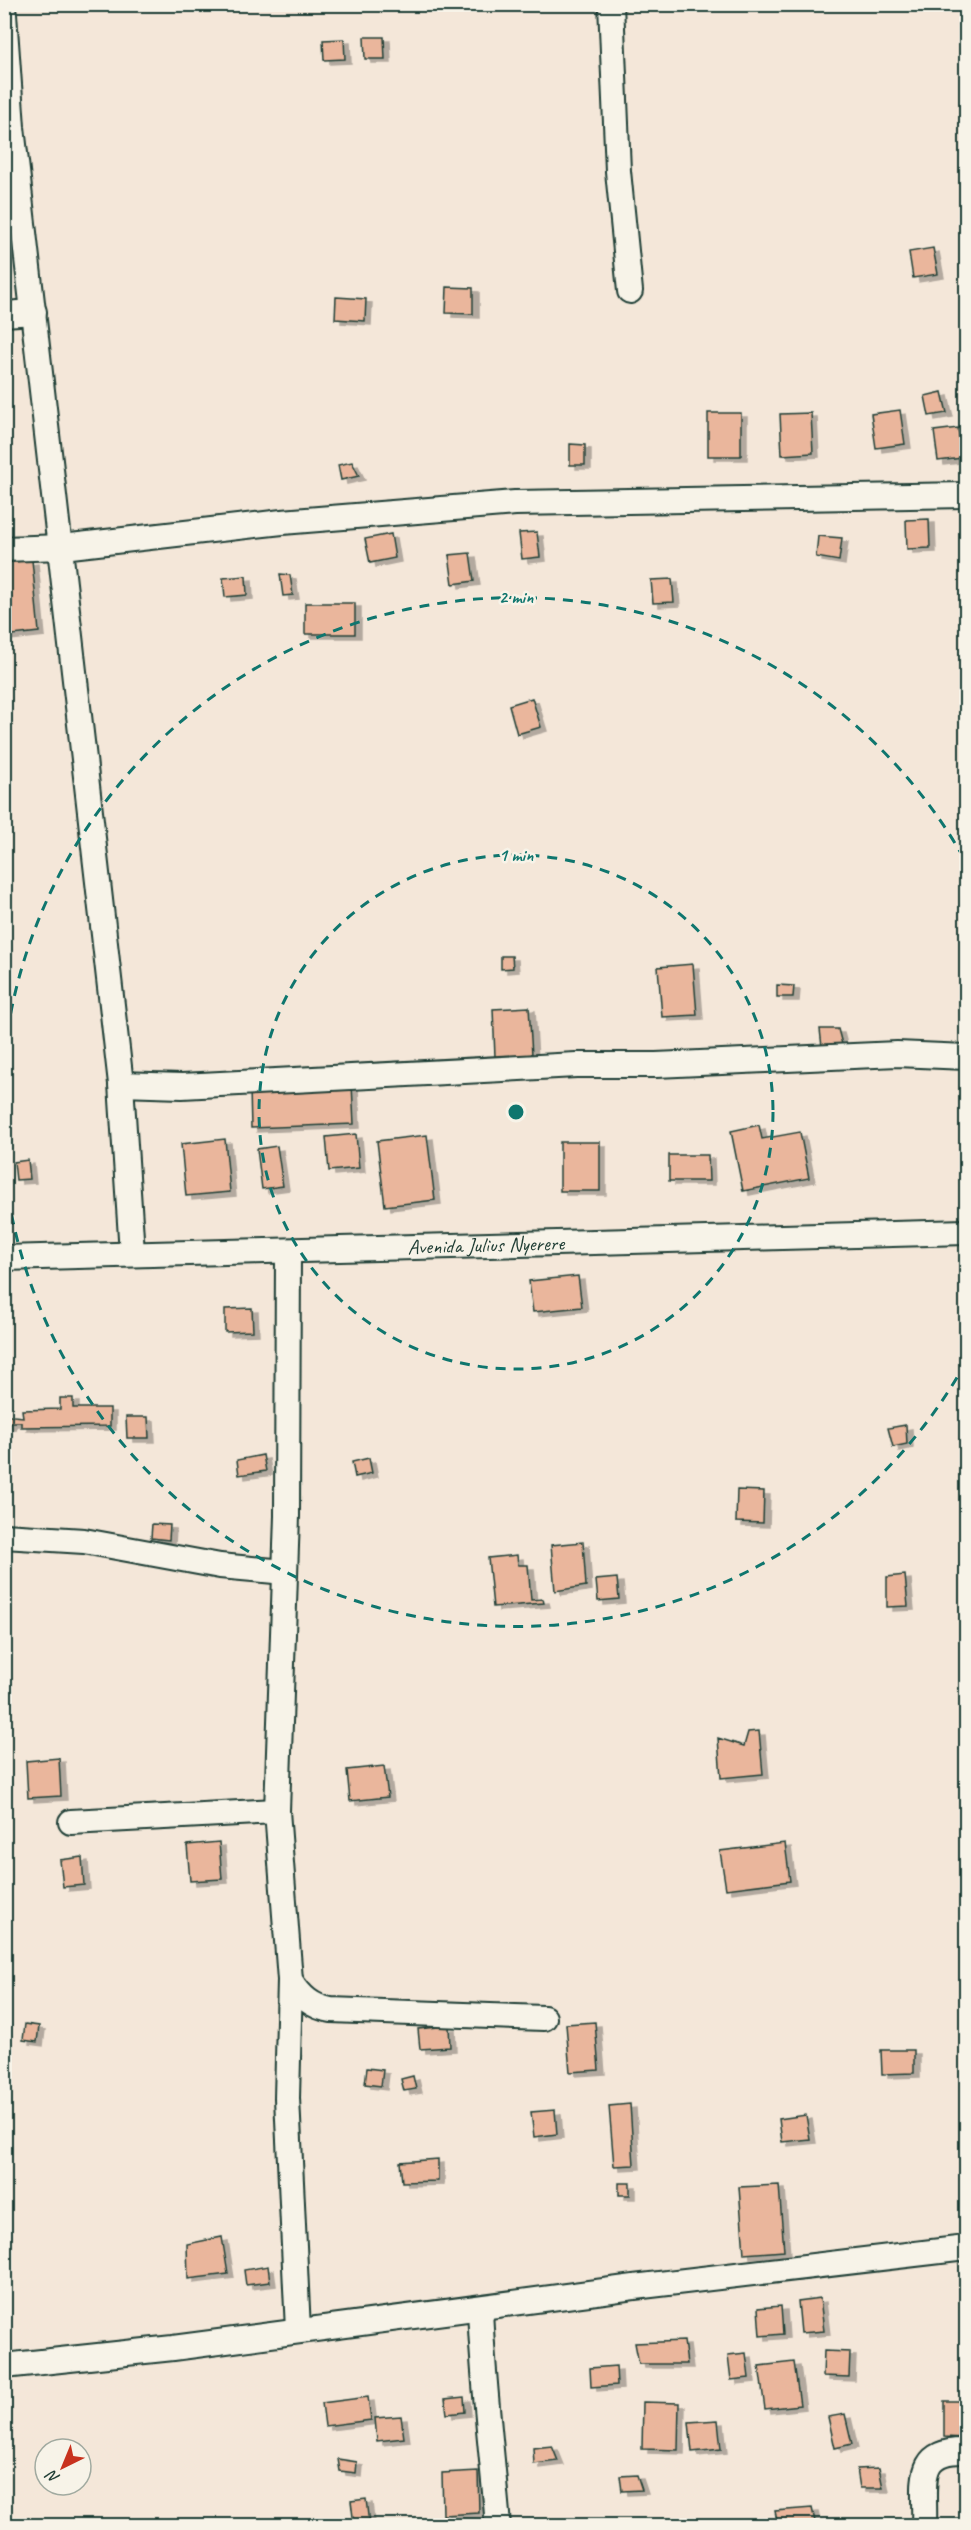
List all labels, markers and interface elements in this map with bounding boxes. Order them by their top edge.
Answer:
text: 2 min [499,586,534,608]
text: 1 min [499,844,534,866]
centre of rings [506,1102,526,1122]
street label: Avenida Julius Nyerere [407,1230,566,1260]
north arrow [33,2437,93,2497]
text: N [41,2464,64,2488]

